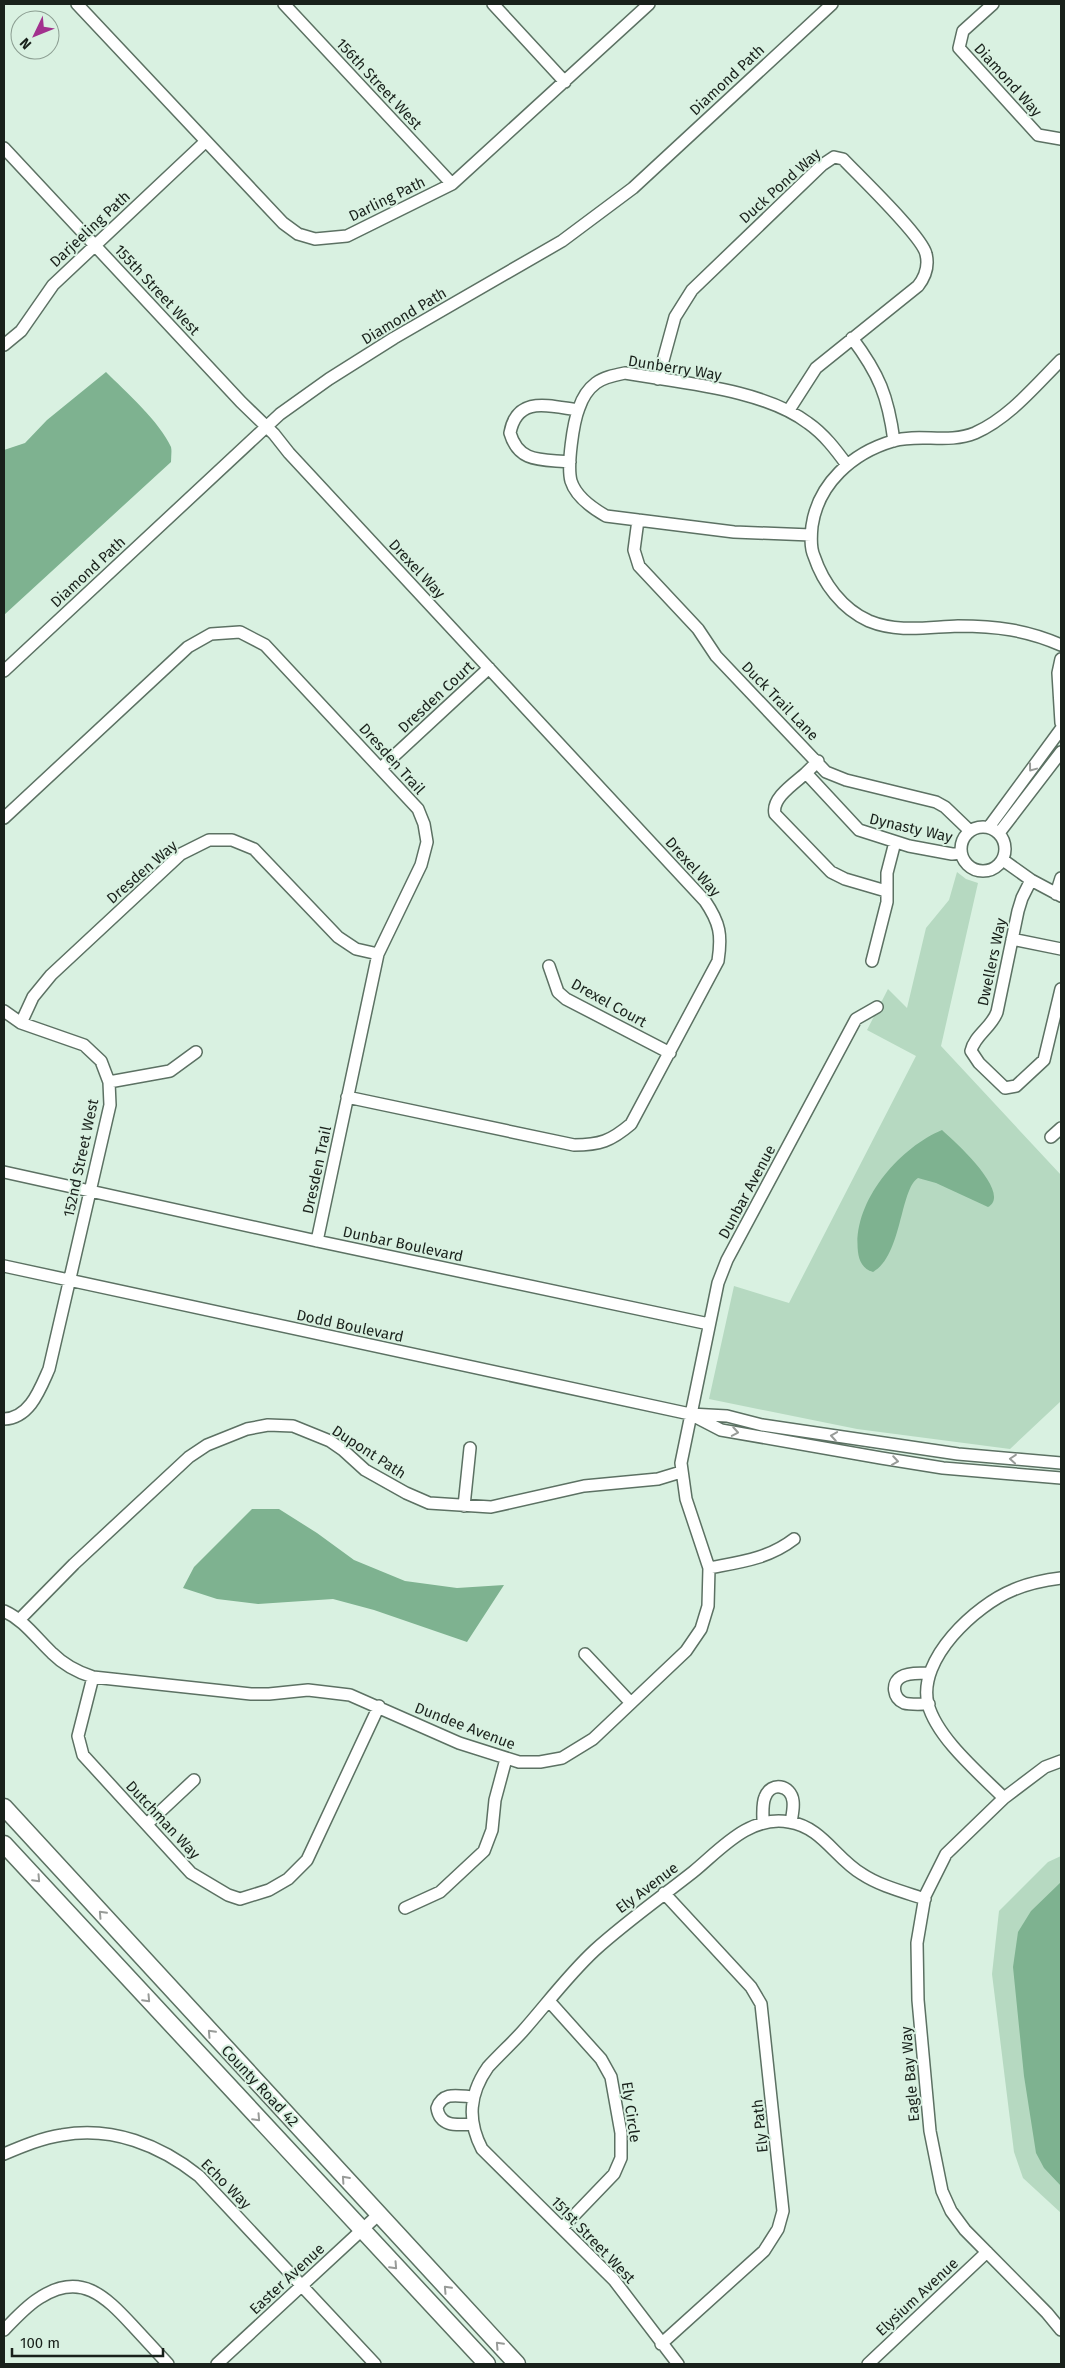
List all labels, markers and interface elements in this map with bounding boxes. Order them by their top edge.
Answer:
north arrow [10,10,60,60]
text: N [16,34,35,53]
street label: 156th Street West [332,35,426,134]
street label: Diamond Way [970,40,1046,121]
street label: Diamond Path [686,41,768,119]
street label: Duck Pond Way [736,144,825,227]
street label: Darling Path [346,173,428,225]
street label: Darjeeling Path [46,187,134,271]
street label: 155th Street West [111,241,204,339]
street label: Diamond Path [358,284,450,348]
street label: Dunberry Way [627,352,724,384]
street label: Diamond Path [47,533,129,611]
street label: Drexel Way [385,536,449,603]
street label: Dresden Court [394,657,478,737]
street label: Duck Trail Lane [738,658,822,744]
street label: Dresden Trail [355,720,429,799]
one-way arrow [1029,762,1038,772]
street label: Dynasty Way [868,810,955,846]
street label: Drexel Way [662,833,725,901]
street label: Dresden Way [103,836,181,907]
street label: Dwellers Way [974,916,1010,1008]
street label: Drexel Court [568,975,650,1031]
street label: 152nd Street West [60,1097,102,1219]
street label: Dresden Trail [299,1124,335,1216]
street label: Dunbar Avenue [715,1142,779,1242]
street label: Dunbar Boulevard [341,1222,465,1266]
street label: Dodd Boulevard [295,1306,405,1346]
street label: Dupont Path [329,1421,409,1483]
one-way arrow [731,1427,739,1437]
one-way arrow [830,1431,839,1441]
one-way arrow [1008,1454,1016,1465]
one-way arrow [891,1455,899,1465]
street label: Dundee Avenue [412,1699,518,1753]
street label: Dutchman Way [122,1777,204,1863]
street label: Ely Avenue [612,1859,682,1917]
one-way arrow [31,1874,40,1883]
one-way arrow [99,1910,108,1919]
one-way arrow [141,1993,150,2002]
street label: Eagle Bay Way [897,2025,923,2123]
one-way arrow [208,2030,217,2039]
street label: County Road 42 [218,2042,302,2130]
street label: Ely Circle [618,2080,644,2144]
street label: Ely Path [748,2098,772,2154]
one-way arrow [251,2113,260,2122]
street label: Echo Way [197,2155,255,2213]
one-way arrow [342,2176,351,2185]
street label: 151st Street West [547,2193,639,2288]
street label: Easter Avenue [246,2240,328,2318]
street label: Elysium Avenue [872,2254,962,2340]
one-way arrow [388,2260,397,2269]
one-way arrow [444,2286,453,2295]
scale bar [12,2326,164,2358]
text: 100 m [20,2334,60,2352]
one-way arrow [496,2341,505,2350]

